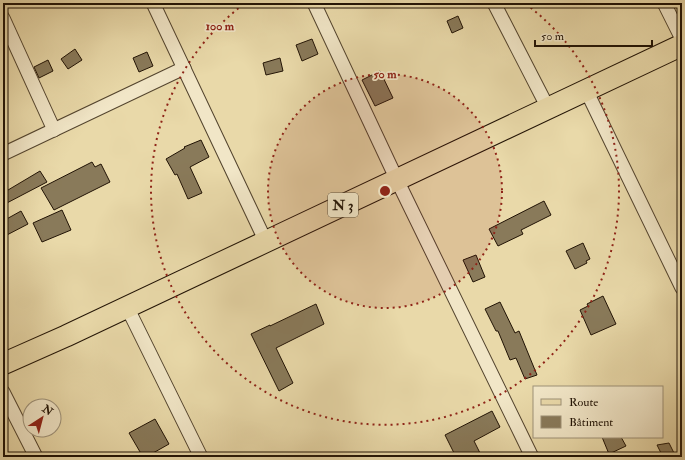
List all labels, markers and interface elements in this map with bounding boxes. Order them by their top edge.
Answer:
text: 100 m [206,19,235,34]
scale bar [535,22,652,48]
text: 50 m [541,29,565,44]
text: 50 m [373,67,397,82]
centre of rings [378,184,392,198]
road number: N 3 [328,193,358,217]
legend [533,386,663,438]
text: Route [569,395,598,410]
north arrow [22,398,62,438]
text: N [39,402,56,419]
text: Bâtiment [569,415,613,430]

